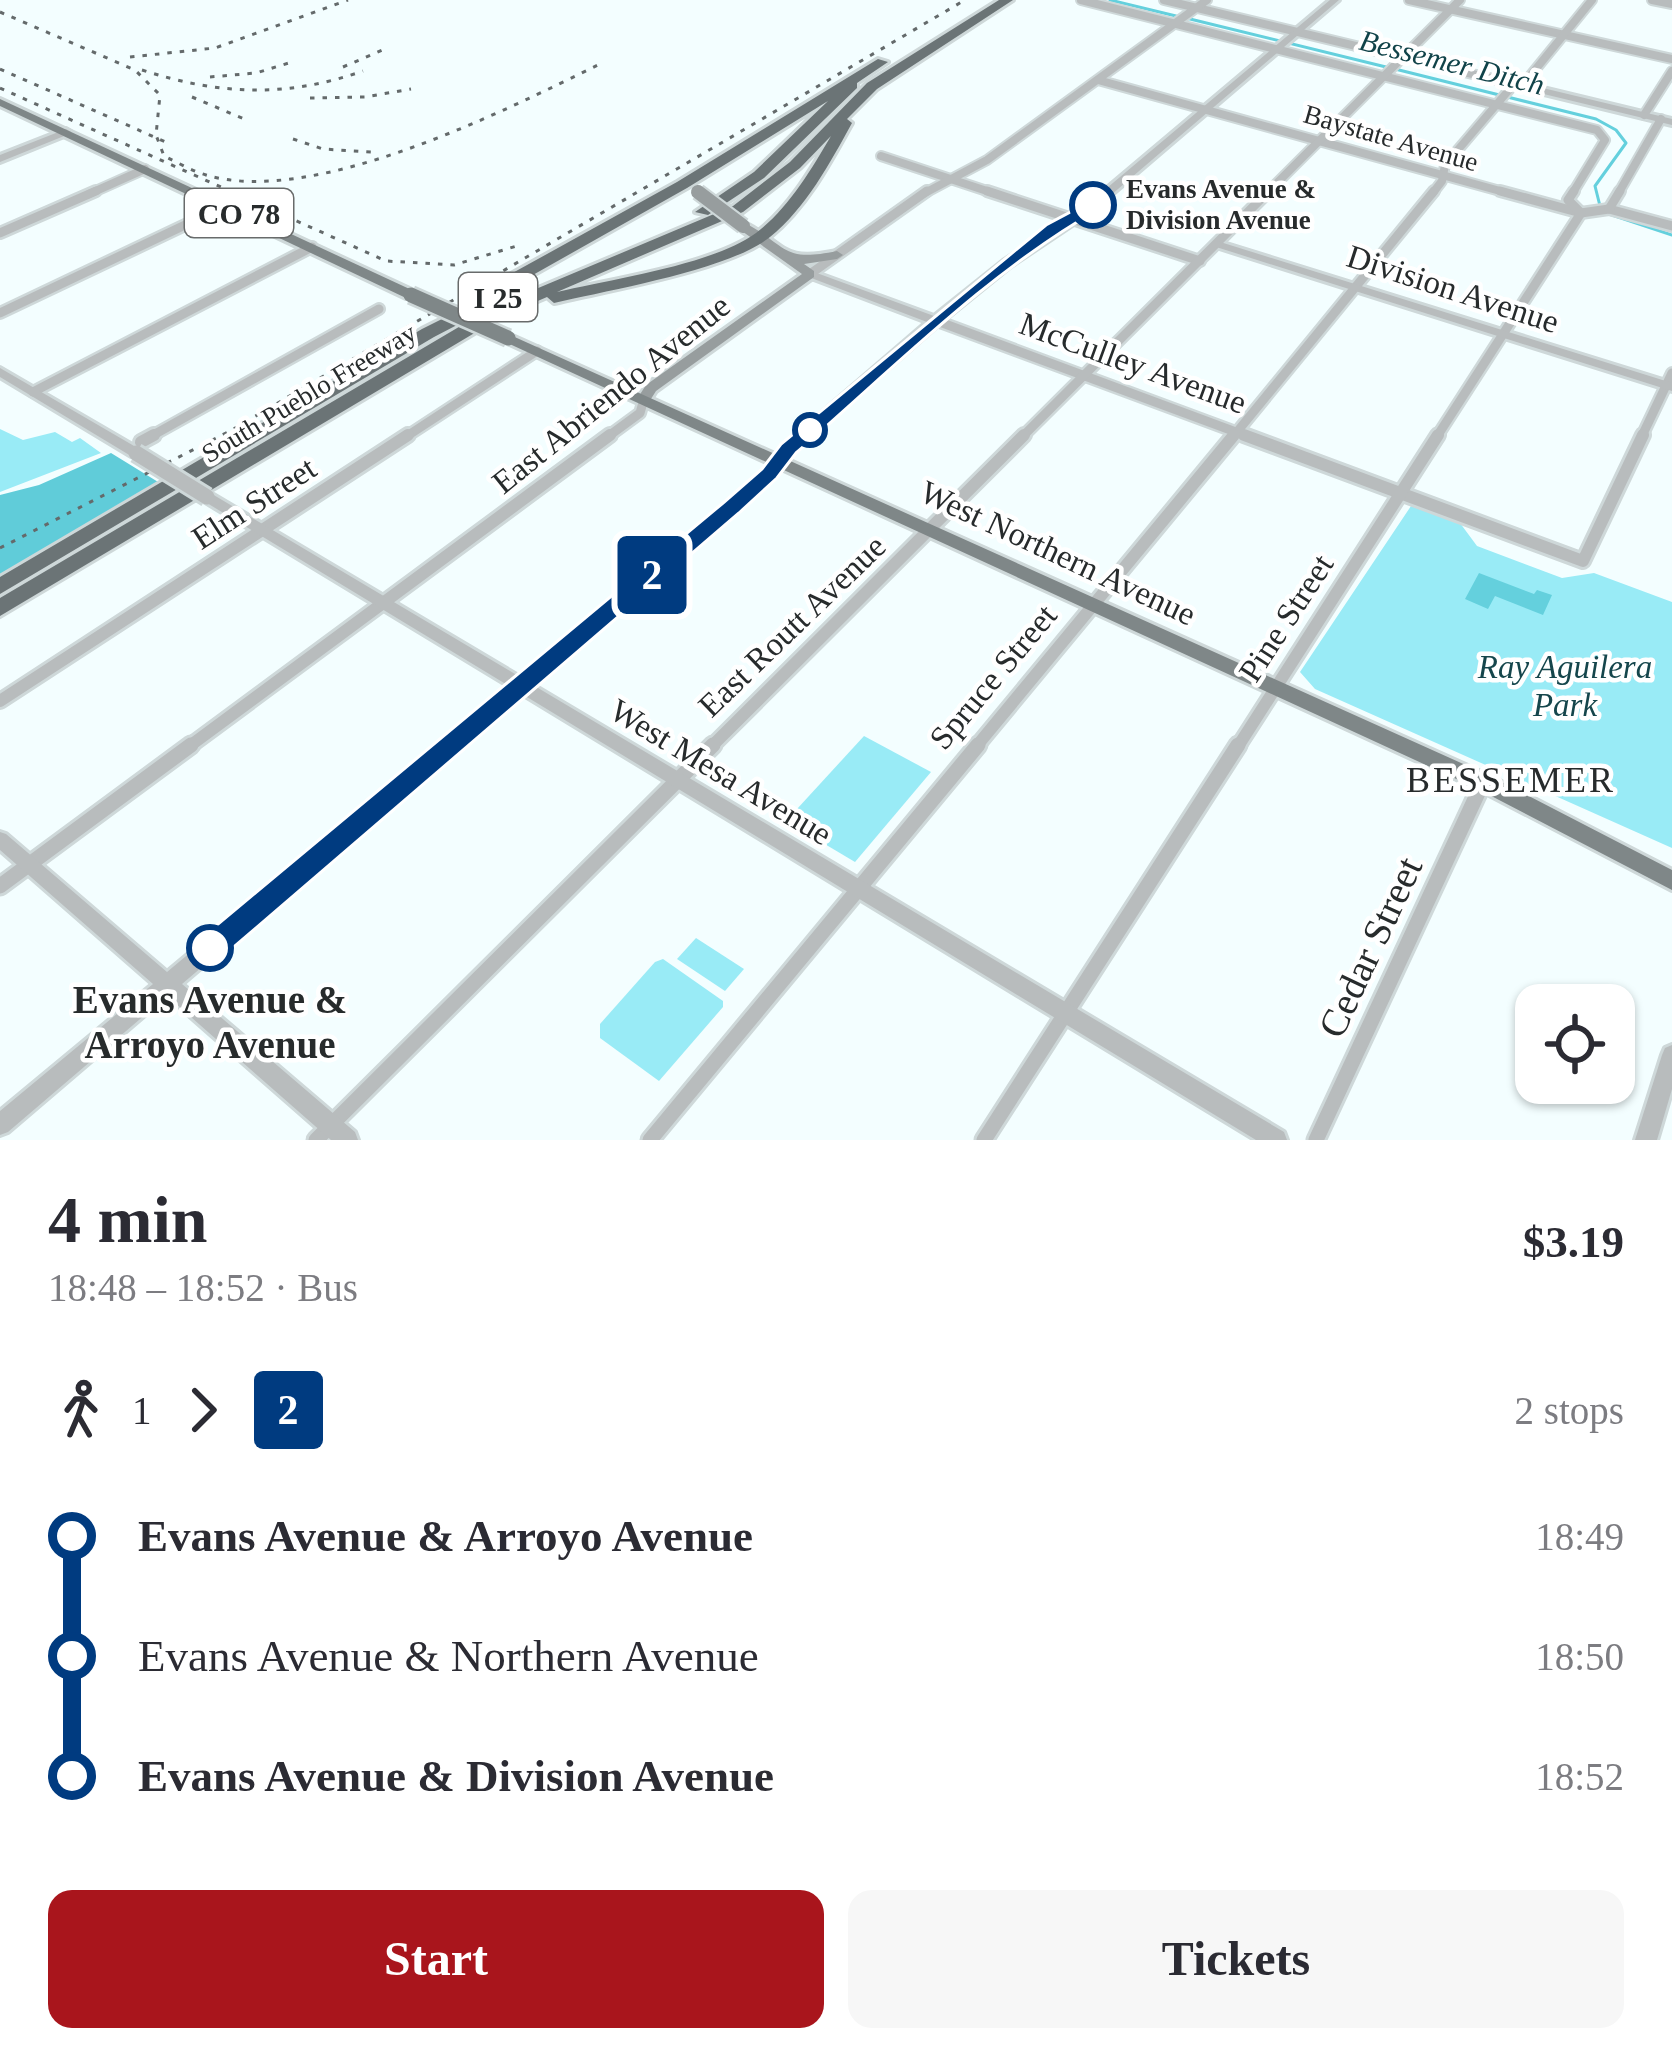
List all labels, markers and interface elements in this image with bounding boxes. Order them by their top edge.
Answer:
water label: Bessemer Ditch [1356,23,1548,101]
street label: Baystate Avenue [1300,99,1482,177]
place label: Evans Avenue & Division Avenue [1126,174,1316,235]
marker: Evans Avenue & Division Avenue [1071,183,1115,227]
road number: CO 78 [185,189,293,237]
street label: Division Avenue [1343,238,1563,340]
road number: I 25 [459,273,537,321]
street label: East Abriendo Avenue [485,287,737,501]
street label: McCulley Avenue [1015,305,1251,421]
street label: South Pueblo Freeway [196,317,422,469]
unlabelled marker [794,414,826,446]
street label: Elm Street [185,450,323,556]
street label: West Northern Avenue [915,473,1201,633]
street label: East Routt Avenue [691,528,893,724]
line badge: 2 [613,536,691,614]
street label: Pine Street [1232,548,1340,688]
text: 2 [642,552,663,598]
street label: Spruce Street [922,598,1064,756]
park label: Ray Aguilera Park [1477,649,1652,723]
street label: West Mesa Avenue [604,692,838,852]
district label: BESSEMER [1406,760,1616,800]
street label: Cedar Street [1310,850,1431,1044]
marker: Evans Avenue & Arroyo Avenue [188,926,232,970]
place label: Evans Avenue & Arroyo Avenue [73,978,347,1067]
map controls [1515,984,1635,1104]
button: locate [1515,984,1635,1104]
text: 4 min [48,1183,208,1256]
text: $3.19 [1523,1217,1624,1267]
text: 18:48 – 18:52 · Bus [48,1266,358,1309]
icon: walk [48,1377,114,1443]
icon: forward [170,1377,236,1443]
text: 2 [278,1387,299,1433]
text: 1 [132,1389,152,1432]
text: 2 stops [1515,1389,1624,1432]
text: Evans Avenue & Arroyo Avenue [138,1511,753,1561]
text: 18:49 [1535,1515,1624,1558]
text: Evans Avenue & Northern Avenue [138,1631,759,1681]
text: 18:50 [1535,1635,1624,1678]
text: Evans Avenue & Division Avenue [138,1751,774,1801]
text: 18:52 [1535,1755,1624,1798]
button: Start [48,1890,824,2028]
button: Tickets [848,1890,1624,2028]

